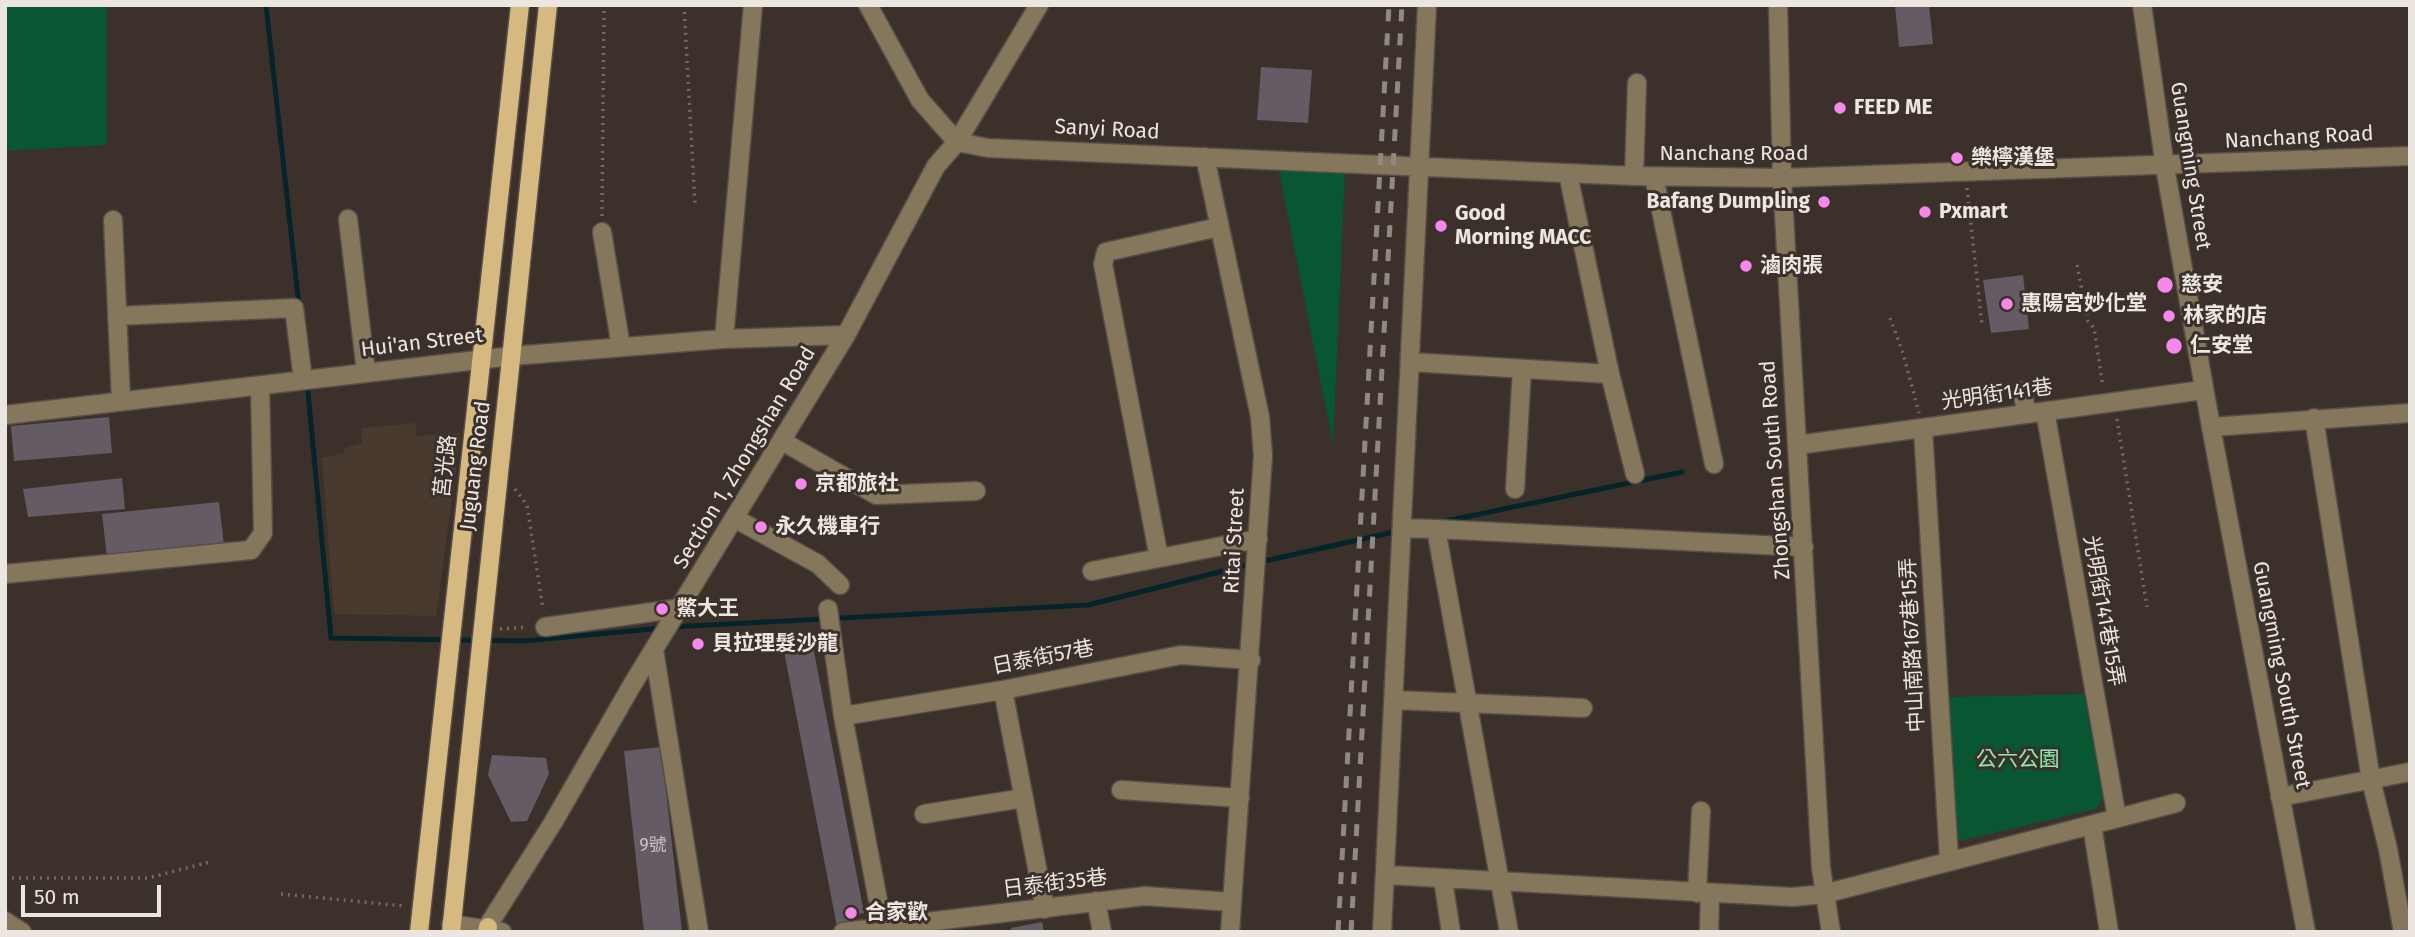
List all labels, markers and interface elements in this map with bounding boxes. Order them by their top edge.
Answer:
street label: Guangming Street [2164,80,2216,252]
place label: FEED ME [1854,95,1933,121]
marker: FEED ME [1832,100,1848,116]
street label: Sanyi Road [1054,115,1160,145]
street label: Nanchang Road [2224,122,2374,154]
street label: Nanchang Road [1659,141,1809,167]
place label: 樂檸漢堡 [1971,145,2055,171]
marker: 樂檸漢堡 [1949,150,1965,166]
place label: Bafang Dumpling [1647,189,1810,215]
marker: Bafang Dumpling [1816,194,1832,210]
place label: Pxmart [1939,199,2008,225]
place label: Good Morning MACC [1455,201,1591,251]
marker: Pxmart [1917,204,1933,220]
marker: Good Morning MACC [1433,218,1449,234]
place label: 滷肉張 [1760,253,1823,279]
marker: 滷肉張 [1738,258,1754,274]
place label: 慈安 [2181,272,2223,298]
marker: 慈安 [2155,275,2175,295]
place label: 惠陽宮妙化堂 [2021,291,2147,317]
marker: 惠陽宮妙化堂 [1999,296,2015,312]
place label: 林家的店 [2183,303,2267,329]
marker: 林家的店 [2161,308,2177,324]
street label: Hui'an Street [359,323,485,363]
place label: 仁安堂 [2190,333,2253,359]
marker: 仁安堂 [2164,336,2184,356]
street label: Section 1, Zhongshan Road [669,342,821,574]
street label: Zhongshan South Road [1756,359,1796,581]
street label: 光明街141巷 [1940,375,2054,415]
street label: Juguang Road [456,400,496,532]
street label: 莒光路 [430,433,462,499]
place label: 京都旅社 [815,471,899,497]
marker: 京都旅社 [793,476,809,492]
street label: Ritai Street [1220,487,1250,595]
place label: 永久機車行 [775,514,880,540]
marker: 永久機車行 [753,519,769,535]
street label: 光明街141巷15弄 [2077,534,2129,688]
street label: 中山南路167巷15弄 [1896,557,1930,733]
street label: Guangming South Street [2247,559,2315,791]
place label: 鱉大王 [676,596,739,622]
marker: 鱉大王 [654,601,670,617]
place label: 貝拉理髮沙龍 [712,631,838,657]
marker: 貝拉理髮沙龍 [690,636,706,652]
street label: 日泰街57巷 [990,636,1096,680]
park label: 公六公園 [1976,747,2060,773]
house number: 9號 [639,835,667,857]
street label: 日泰街35巷 [1001,865,1109,903]
scale bar [24,870,164,914]
text: 50 m [34,884,80,910]
place label: 合家歡 [865,900,928,926]
marker: 合家歡 [843,905,859,921]

